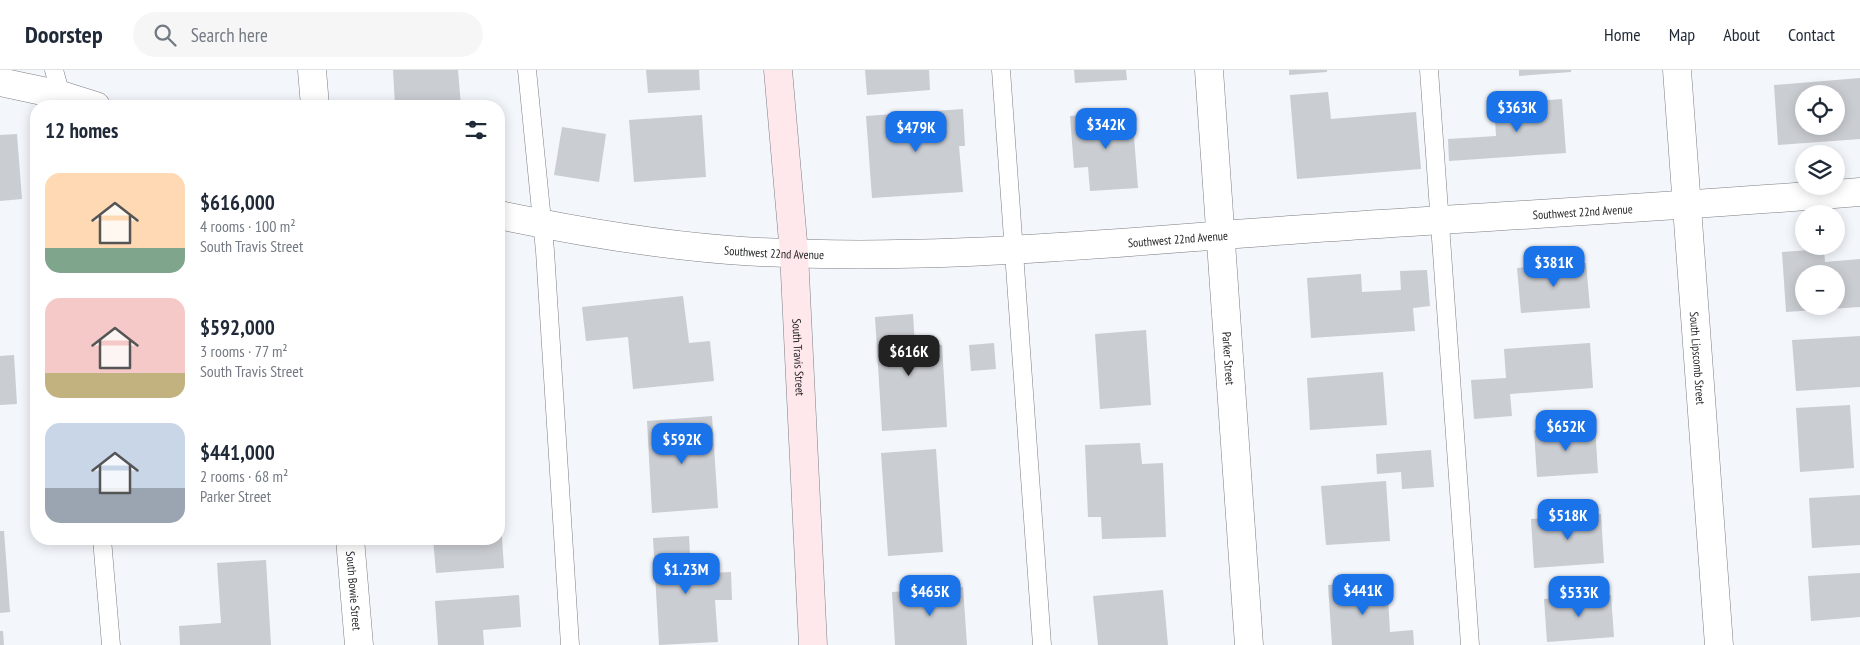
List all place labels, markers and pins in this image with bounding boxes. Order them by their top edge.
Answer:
pin: $363K [1482,90,1552,133]
pin: $342K [1071,108,1141,150]
pin: $479K [881,111,951,153]
pin: $381K [1519,246,1589,288]
pin: $616K [874,334,944,377]
pin: $652K [1531,410,1601,452]
pin: $592K [647,422,717,465]
pin: $518K [1533,498,1603,541]
pin: $1.23M [645,552,727,595]
pin: $465K [895,574,965,617]
pin: $441K [1328,574,1398,616]
pin: $533K [1544,576,1614,618]

